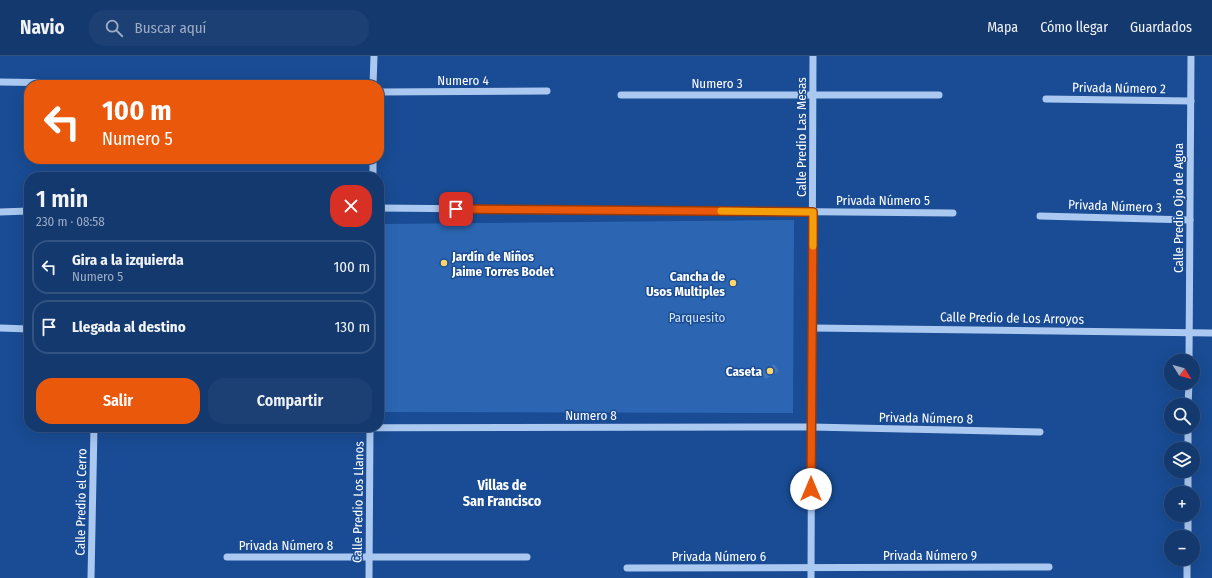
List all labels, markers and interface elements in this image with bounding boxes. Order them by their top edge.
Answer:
search box [89,10,369,46]
text: Navio [20,16,65,39]
icon: search [103,17,125,39]
text: Buscar aquí [135,19,206,37]
text: Mapa [987,19,1018,36]
text: Cómo llegar [1040,19,1108,36]
text: Guardados [1130,19,1192,36]
street label: Numero 4 [437,73,489,88]
street label: Numero 3 [691,76,743,91]
street label: Calle Predio Las Mesas [794,77,809,197]
street label: Privada Número 2 [1072,80,1166,96]
text: 100 m [102,94,172,127]
icon: left [36,96,88,148]
text: Numero 5 [102,128,173,150]
street label: Calle Predio Ojo de Agua [1171,143,1186,273]
text: 1 min [36,185,88,213]
button: close [330,185,372,227]
pin [439,192,473,226]
street label: Privada Número 5 [836,193,930,208]
street label: Privada Número 3 [1068,197,1162,215]
icon: arrive [445,198,467,220]
text: 230 m · 08:58 [36,214,105,229]
place label: Jardín de Niños Jaime Torres Bodet [451,249,554,279]
text: Gira a la izquierda [72,251,184,269]
icon: left [38,256,60,278]
text: 100 m [333,258,370,276]
marker: Jardín de Niños Jaime Torres Bodet [439,258,449,268]
text: Numero 5 [72,269,123,284]
place label: Cancha de Usos Multiples [646,269,725,299]
marker: Cancha de Usos Multiples [728,278,738,288]
street label: Calle Predio de Los Arroyos [940,309,1085,327]
park label: Parquesito [669,310,725,325]
icon: arrive [38,316,60,338]
text: Llegada al destino [72,318,186,336]
text: 130 m [335,318,370,336]
north arrow [1164,354,1200,390]
map controls [1164,354,1200,566]
place label: Caseta [726,364,763,379]
marker: Caseta [765,366,775,376]
button: Salir [36,378,200,424]
button: Compartir [208,378,372,424]
button: search [1164,398,1200,434]
street label: Numero 8 [565,408,617,423]
street label: Privada Número 8 [879,410,973,426]
street label: Calle Predio Los Llanos [349,441,367,563]
button: layers [1164,442,1200,478]
street label: Calle Predio el Cerro [73,448,89,556]
position arrow [790,468,832,510]
district label: Villas de San Francisco [463,477,542,510]
button: + [1164,486,1200,522]
button: − [1164,530,1200,566]
street label: Privada Número 8 [239,538,333,553]
street label: Privada Número 9 [883,548,977,563]
street label: Privada Número 6 [672,549,766,564]

